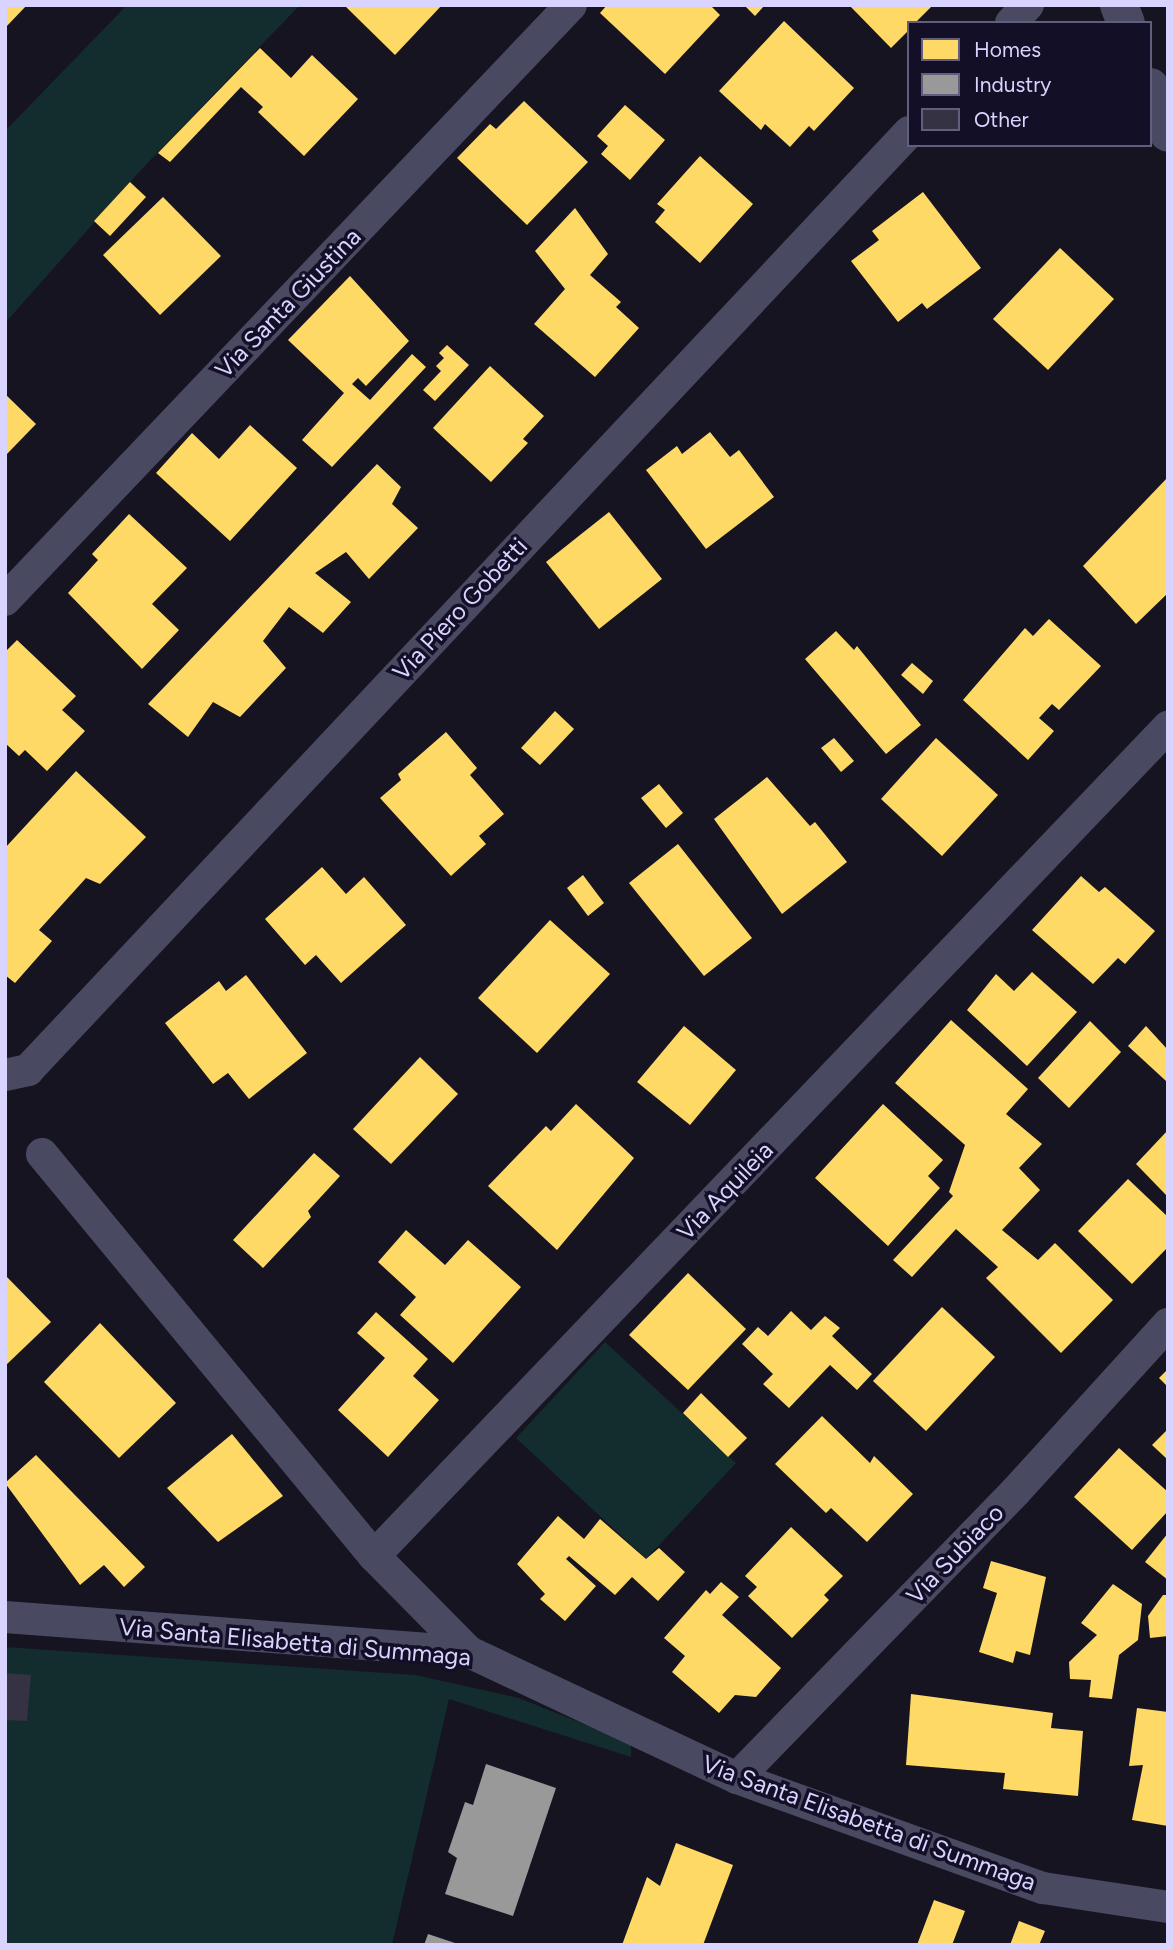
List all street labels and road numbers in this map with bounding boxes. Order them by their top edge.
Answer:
street label: Via Santa Giustina [209,222,367,384]
street label: Via Piero Gobetti [387,532,533,686]
street label: Via Aquileia [671,1136,779,1246]
street label: Via Subiaco [900,1498,1010,1610]
street label: Via Santa Elisabetta di Summaga [118,1612,472,1672]
street label: Via Santa Elisabetta di Summaga [698,1749,1040,1897]

